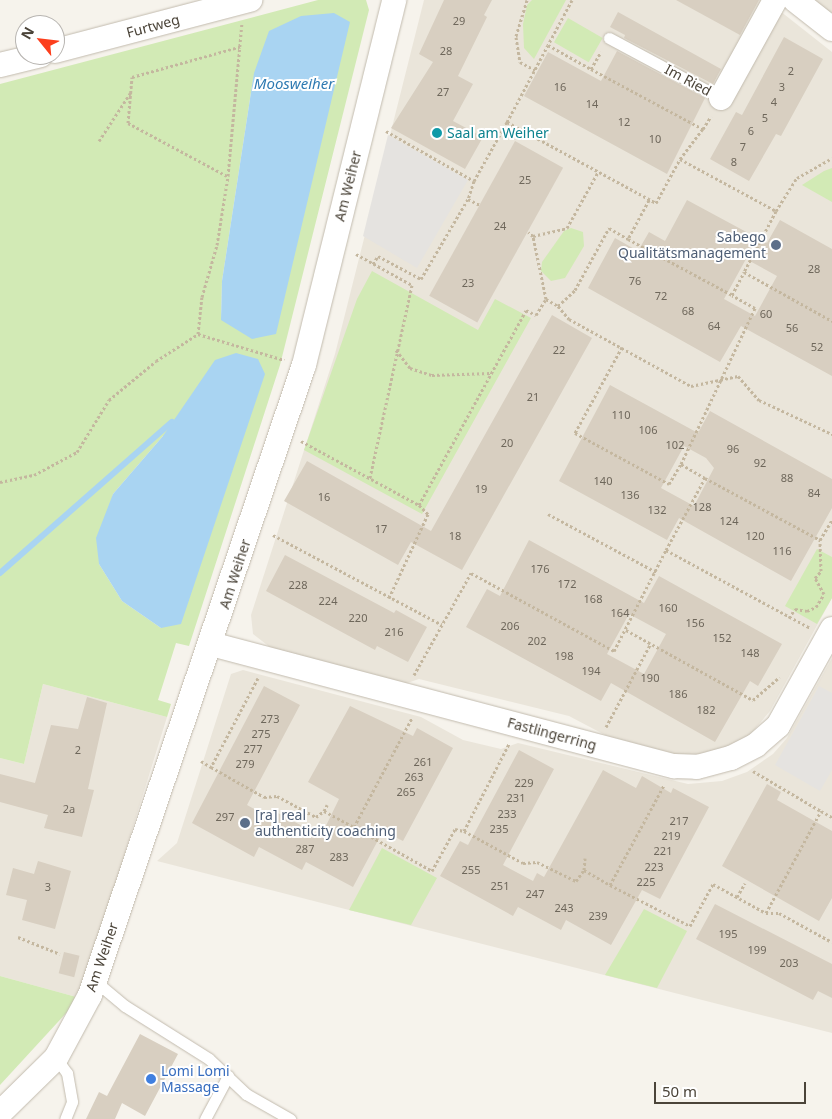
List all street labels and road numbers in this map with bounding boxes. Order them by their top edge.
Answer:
street label: Furtweg [125,11,181,41]
street label: Im Ried [662,61,714,99]
street label: Am Weiher [331,149,365,223]
street label: Am Weiher [216,537,254,611]
street label: Fastlingerring [506,714,598,754]
street label: Am Weiher [82,920,122,994]

